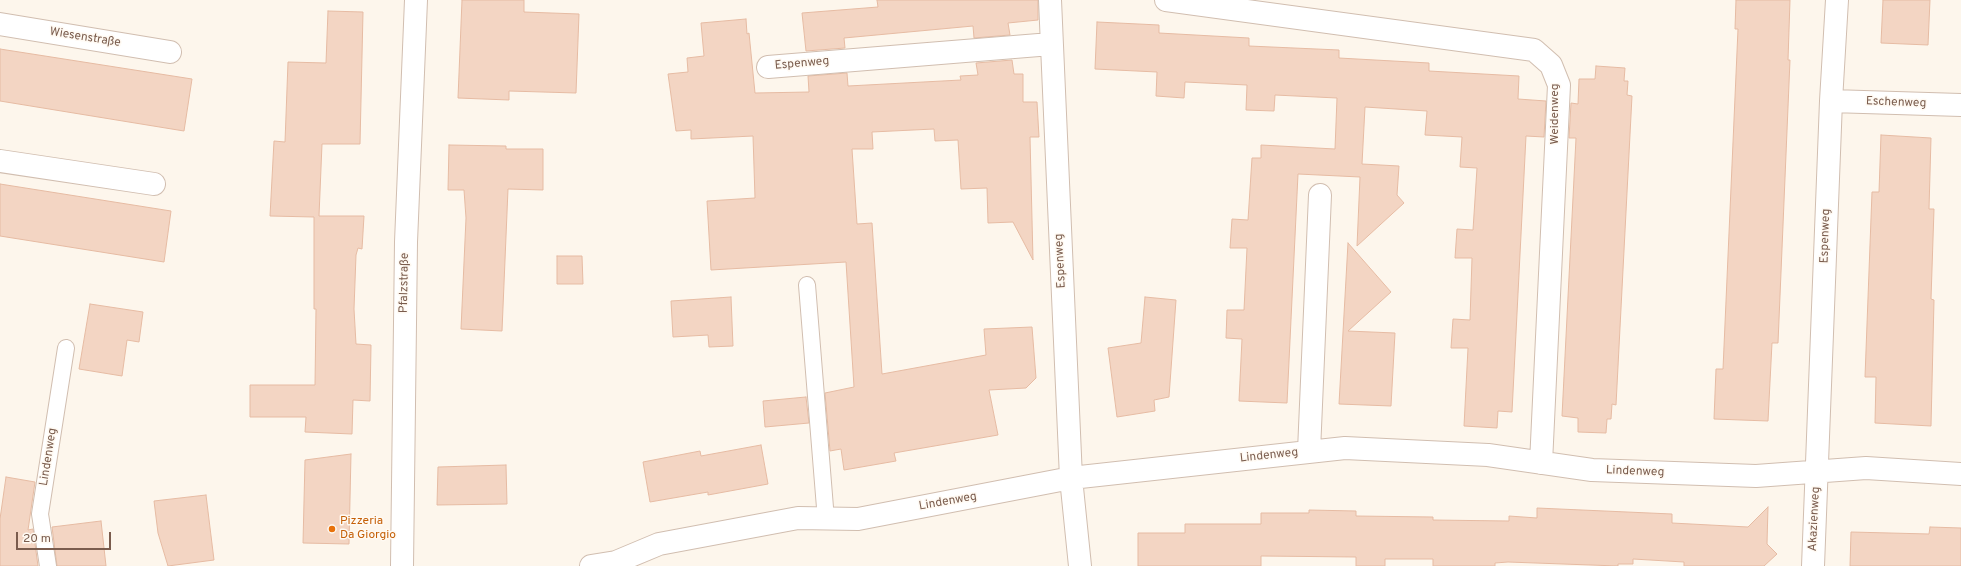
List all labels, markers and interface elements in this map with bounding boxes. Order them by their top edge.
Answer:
street label: Wiesenstraße [48,25,122,51]
street label: Espenweg [774,54,830,74]
street label: Weidenweg [1549,83,1563,145]
street label: Eschenweg [1866,95,1926,111]
street label: Espenweg [1818,208,1834,264]
street label: Espenweg [1052,233,1070,289]
street label: Pfalzstraße [397,253,413,313]
street label: Lindenweg [37,427,61,487]
street label: Lindenweg [1239,446,1299,466]
street label: Lindenweg [1605,464,1665,480]
street label: Akazienweg [1806,486,1824,552]
street label: Lindenweg [918,490,978,514]
place label: Pizzeria Da Giorgio [340,515,396,543]
scale bar [18,524,113,550]
marker: Pizzeria Da Giorgio [327,524,337,534]
text: 20 m [23,531,51,547]

